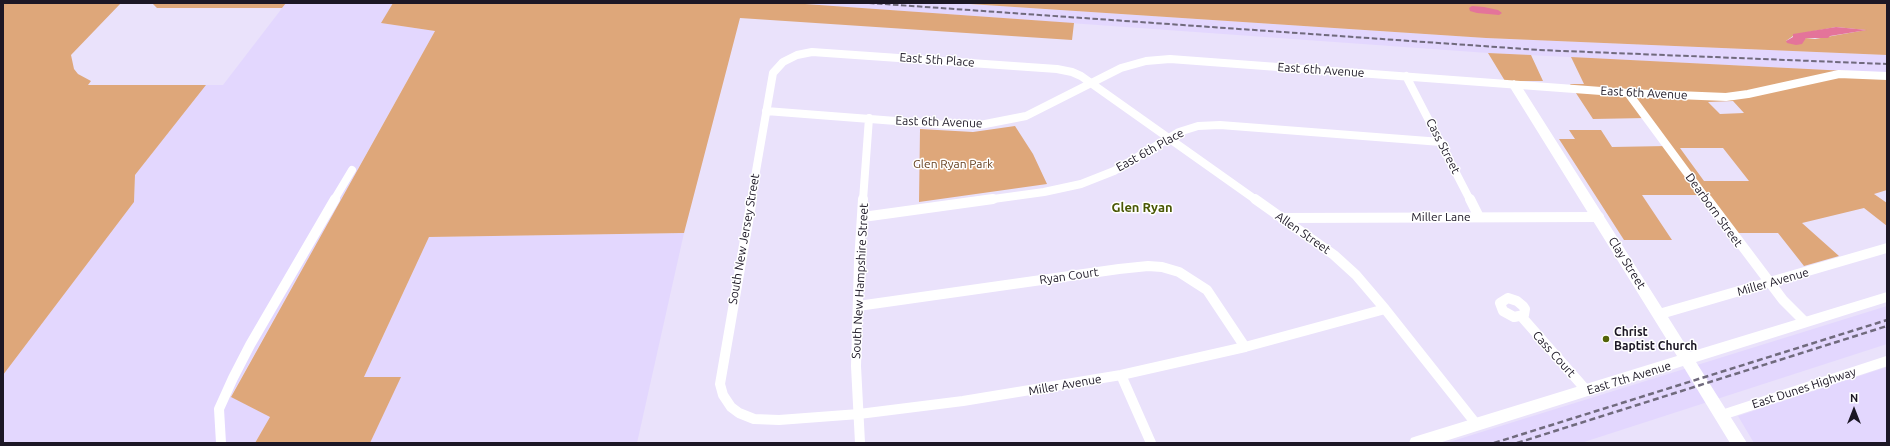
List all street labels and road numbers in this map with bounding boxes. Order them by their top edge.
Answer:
street label: East 5th Place [899,50,975,70]
street label: East 6th Avenue [1277,60,1365,80]
street label: East 6th Avenue [1600,84,1688,102]
street label: East 6th Avenue [895,113,983,131]
street label: Cass Street [1423,116,1463,176]
street label: East 6th Place [1114,125,1186,175]
street label: Dearborn Street [1682,170,1746,250]
street label: South New Jersey Street [725,172,763,306]
street label: South New Hampshire Street [849,203,871,359]
street label: Allen Street [1273,209,1333,257]
street label: Miller Lane [1411,210,1471,224]
street label: Clay Street [1605,234,1649,292]
street label: Ryan Court [1039,265,1099,287]
street label: Miller Avenue [1735,265,1811,299]
street label: Cass Court [1530,328,1578,380]
street label: East 7th Avenue [1585,358,1673,398]
street label: East Dunes Highway [1750,364,1858,412]
street label: Miller Avenue [1027,371,1103,399]

